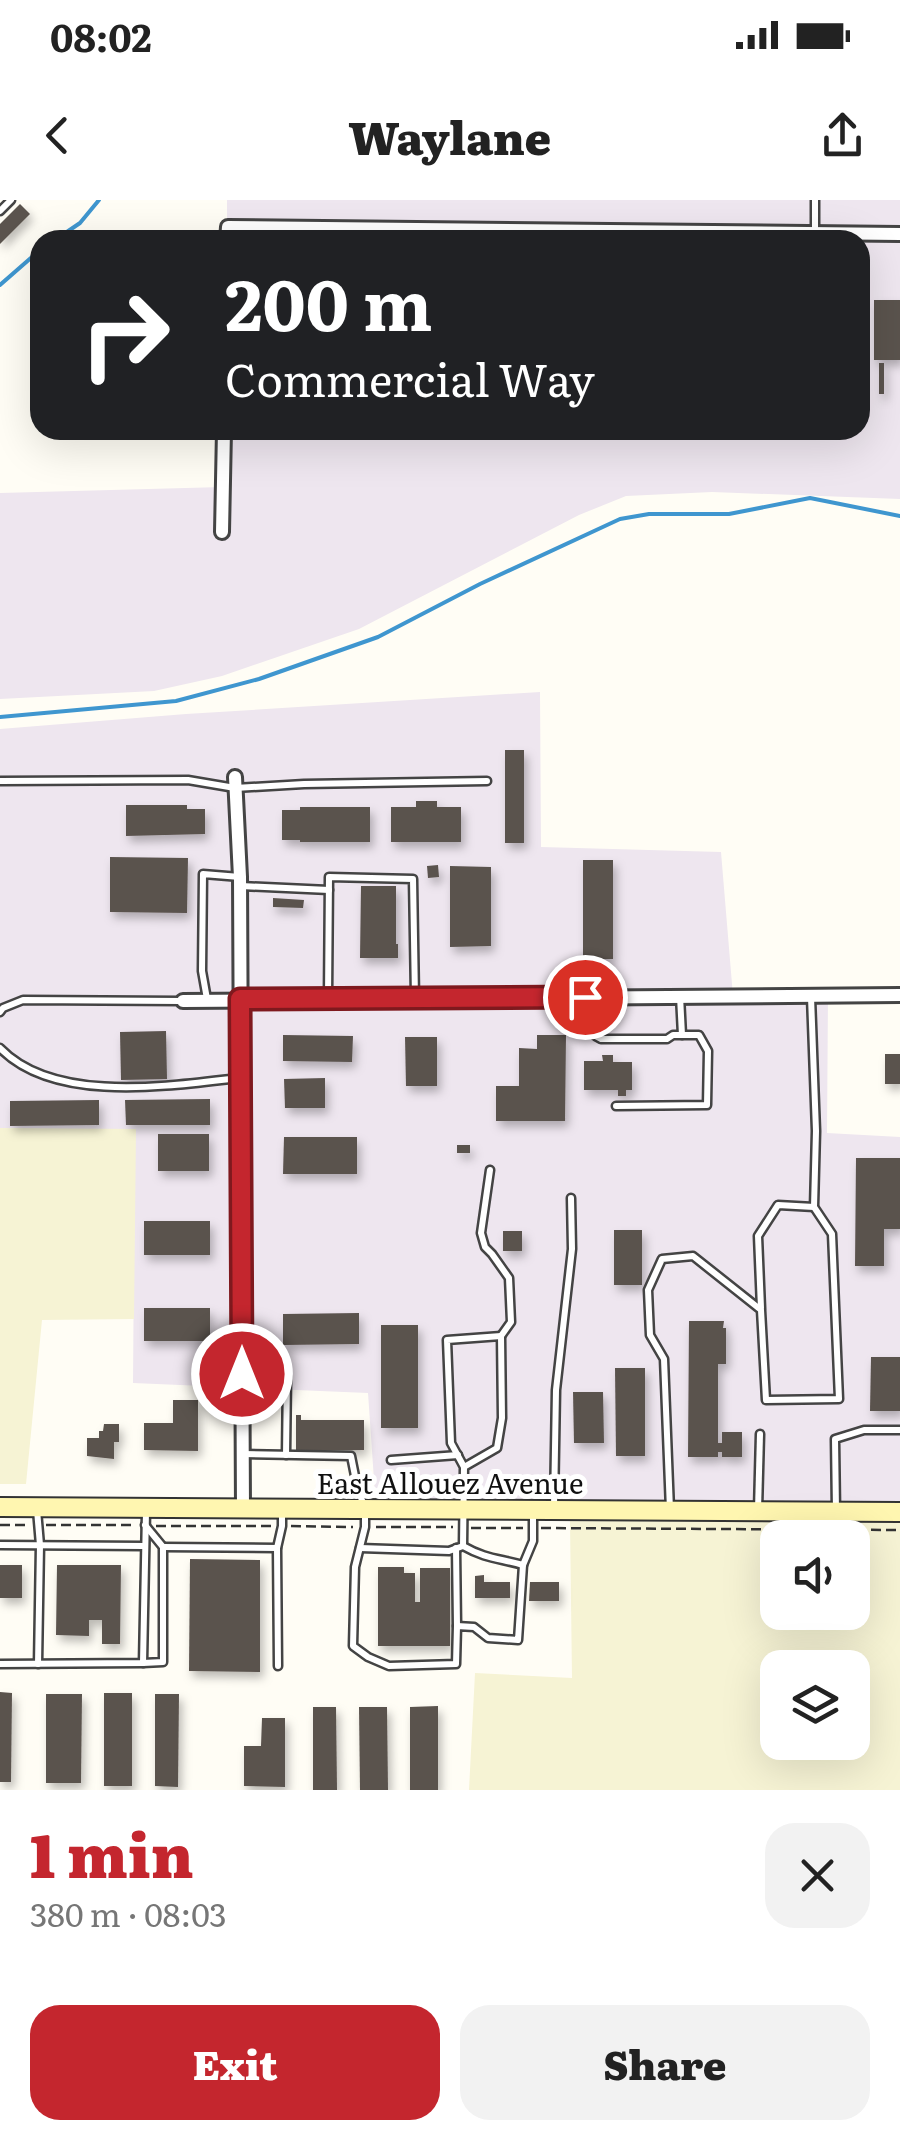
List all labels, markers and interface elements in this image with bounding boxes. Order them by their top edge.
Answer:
text: 08:02 [50,7,152,64]
text: Waylane [349,102,551,169]
icon: back [30,108,85,163]
icon: share [815,108,870,163]
text: 200 m [225,249,433,353]
icon: right [60,270,190,400]
text: Commercial Way [225,344,595,411]
pin [543,955,628,1040]
icon: arrive [558,970,613,1025]
position arrow [190,1322,294,1426]
street label: East Allouez Avenue [317,1461,583,1503]
map controls [760,1520,870,1760]
button: sound [760,1520,870,1630]
button: layers [760,1650,870,1760]
text: 1 min [30,1807,194,1896]
button: close [765,1823,870,1928]
text: 380 m · 08:03 [30,1889,227,1937]
button: Exit [30,2005,440,2120]
button: Share [460,2005,870,2120]

